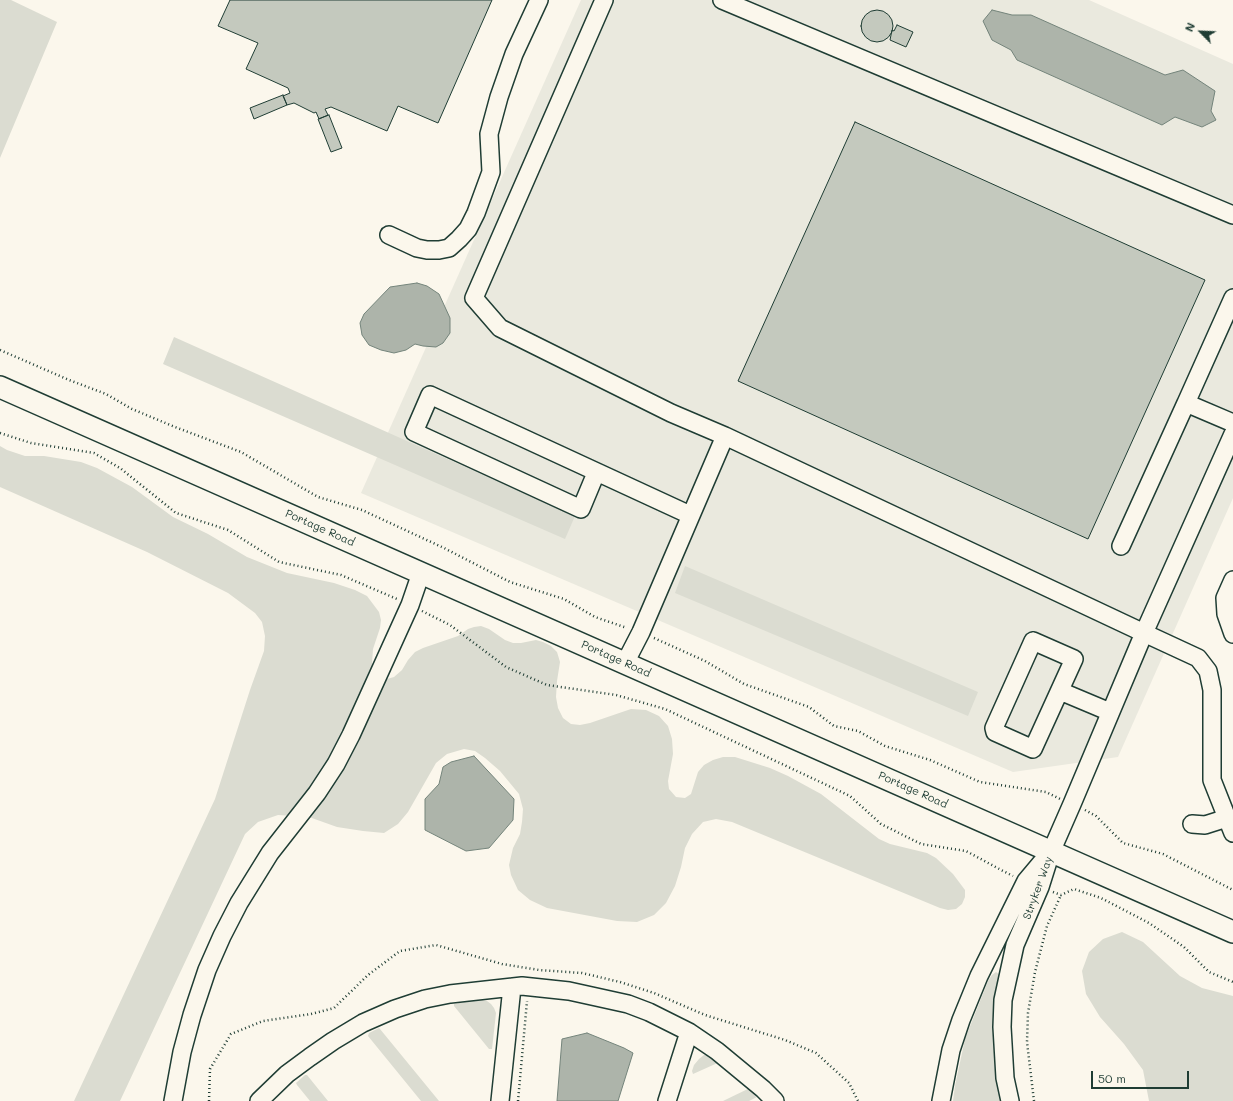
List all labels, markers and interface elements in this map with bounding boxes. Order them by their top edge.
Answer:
north arrow [1181,12,1221,52]
text: N [1181,20,1198,34]
street label: Portage Road [283,507,357,549]
street label: Portage Road [579,638,653,680]
street label: Portage Road [876,769,950,811]
street label: Stryker Way [1020,855,1056,921]
scale bar [1093,1063,1191,1089]
text: 50 m [1098,1070,1126,1086]

